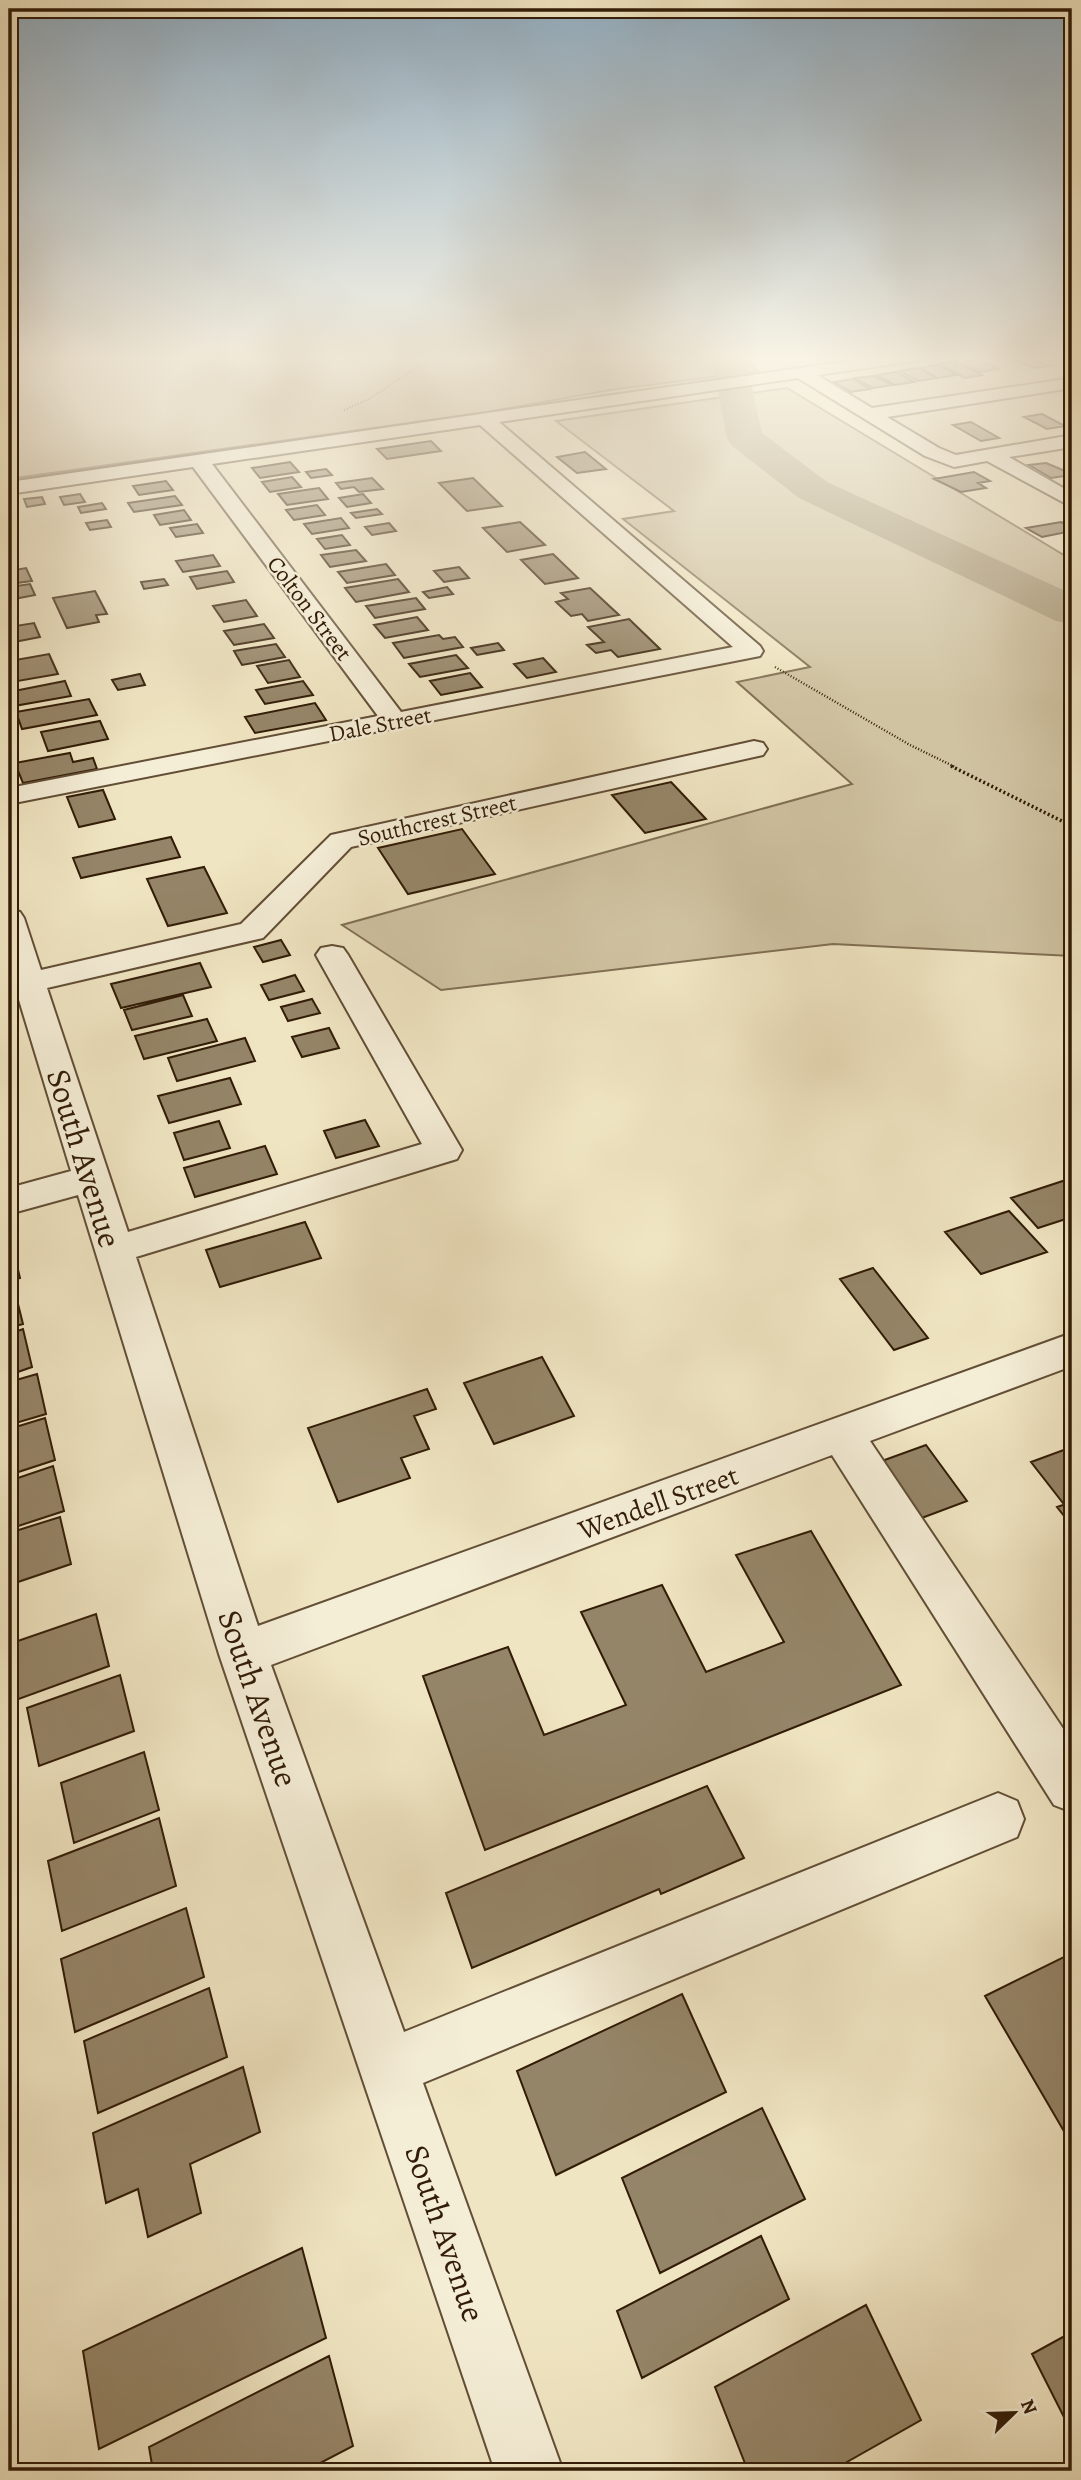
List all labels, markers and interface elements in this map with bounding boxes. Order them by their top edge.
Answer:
street label: Colton Street [260,550,359,667]
street label: Dale Street [326,699,434,750]
street label: Southcrest Street [355,787,520,854]
street label: South Avenue [36,1063,133,1253]
street label: Wendell Street [572,1456,744,1550]
street label: South Avenue [207,1604,310,1793]
street label: South Avenue [394,2139,497,2328]
north arrow [979,2378,1050,2448]
text: N [1014,2395,1043,2418]

